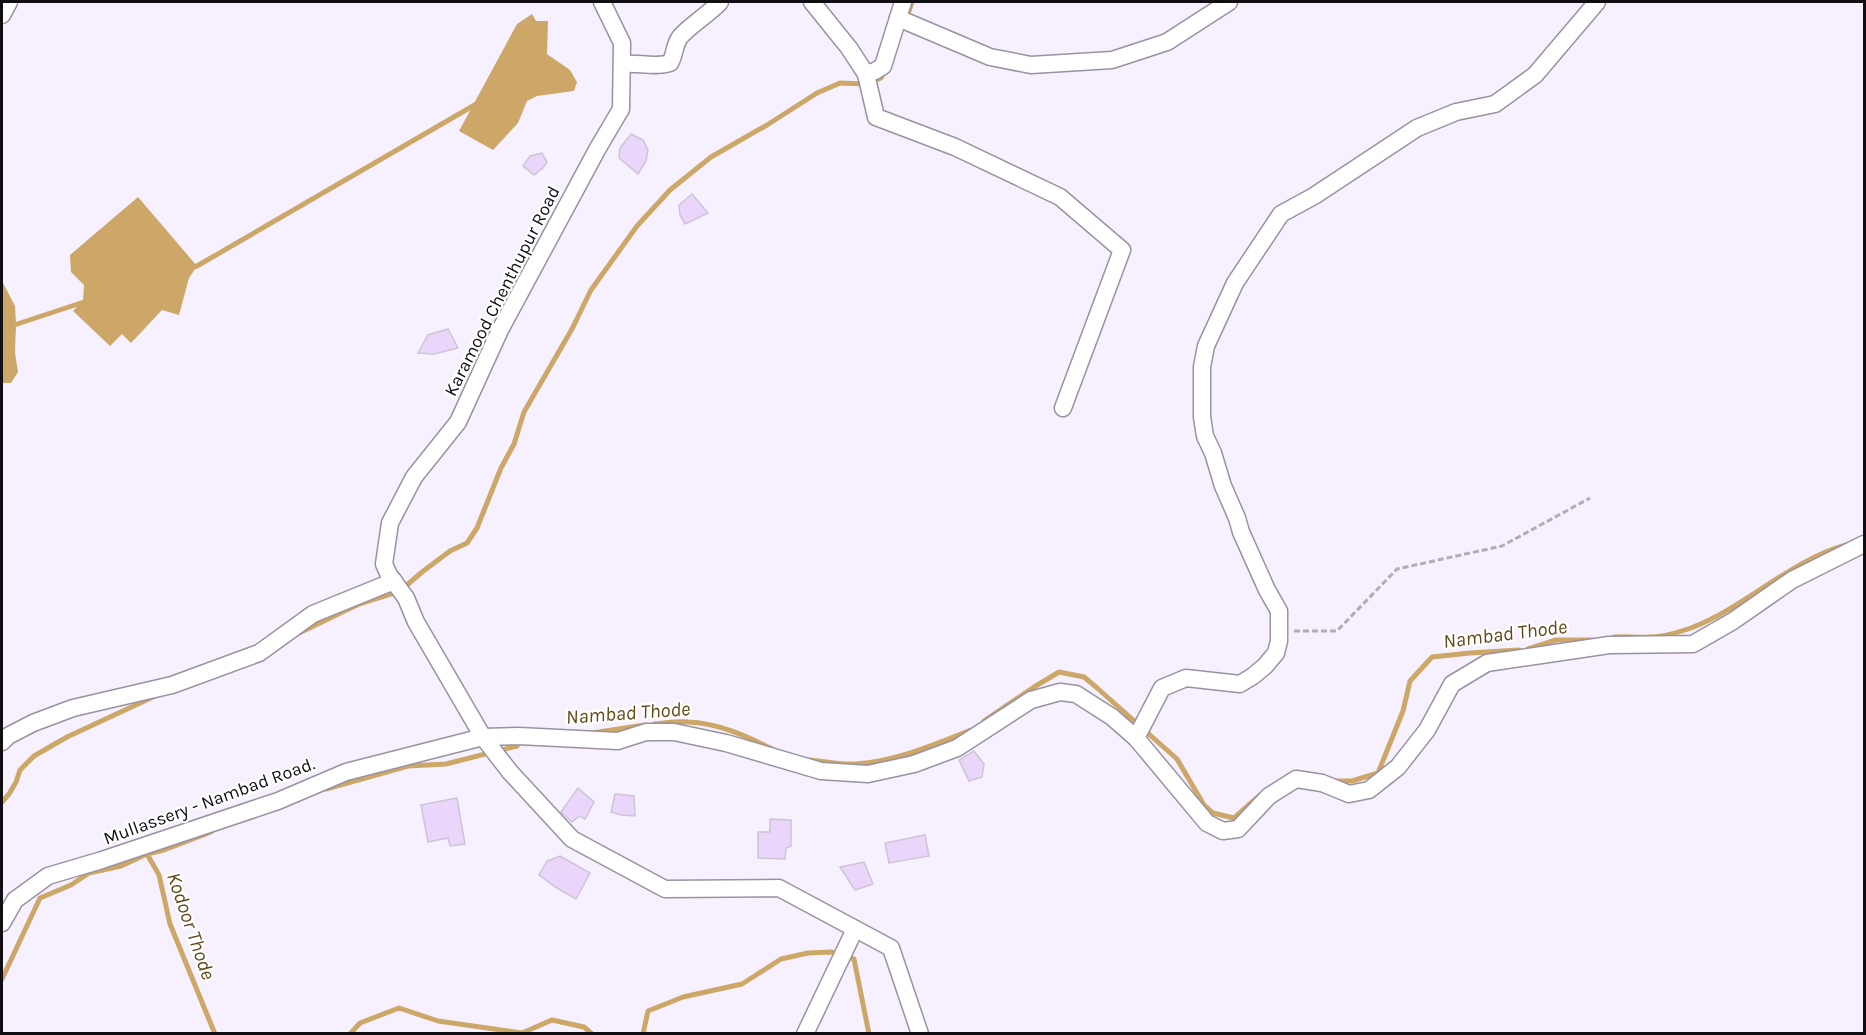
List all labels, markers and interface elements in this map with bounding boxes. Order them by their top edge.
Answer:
street label: Karamood Chenthupur Road [439,182,565,400]
water label: Nambad Thode [1442,615,1568,653]
water label: Nambad Thode [565,697,691,729]
street label: Mullassery - Nambad Road. [100,752,318,850]
water label: Kodoor Thode [162,869,220,983]

